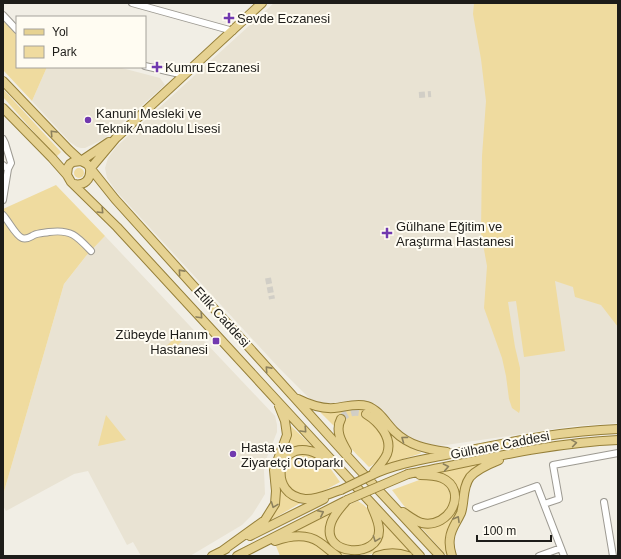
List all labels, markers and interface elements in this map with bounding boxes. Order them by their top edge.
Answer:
place label: Sevde Eczanesi [237,11,330,26]
marker: Sevde Eczanesi [224,13,234,23]
legend [16,16,146,68]
text: Yol [52,25,68,39]
text: Park [52,45,78,59]
place label: Kumru Eczanesi [165,60,260,75]
marker: Kumru Eczanesi [152,62,162,72]
place label: Kanuni Mesleki ve Teknik Anadolu Lisesi [96,106,220,136]
marker: Kanuni Mesleki ve Teknik Anadolu Lisesi [83,115,93,125]
one-way arrow [50,130,58,138]
one-way arrow [96,206,104,214]
place label: Gülhane Eğitim ve Araştırma Hastanesi [396,219,514,249]
marker: Gülhane Eğitim ve Araştırma Hastanesi [381,227,393,239]
one-way arrow [179,269,186,277]
street label: Etlik Caddesi [191,284,253,350]
one-way arrow [195,312,202,319]
place label: Zübeyde Hanım Hastanesi [116,327,208,357]
marker: Zübeyde Hanım Hastanesi [211,336,221,346]
one-way arrow [266,366,273,373]
one-way arrow [299,425,307,433]
street label: Gülhane Caddesi [449,428,551,462]
one-way arrow [401,436,408,444]
place label: Hasta ve Ziyaretçi Otoparkı [241,440,344,470]
one-way arrow [571,440,577,448]
marker: Hasta ve Ziyaretçi Otoparkı [228,449,238,459]
one-way arrow [443,463,449,472]
one-way arrow [270,502,278,509]
one-way arrow [317,510,325,518]
one-way arrow [453,516,460,523]
scale bar [477,517,551,543]
text: 100 m [483,524,516,538]
one-way arrow [373,536,381,543]

